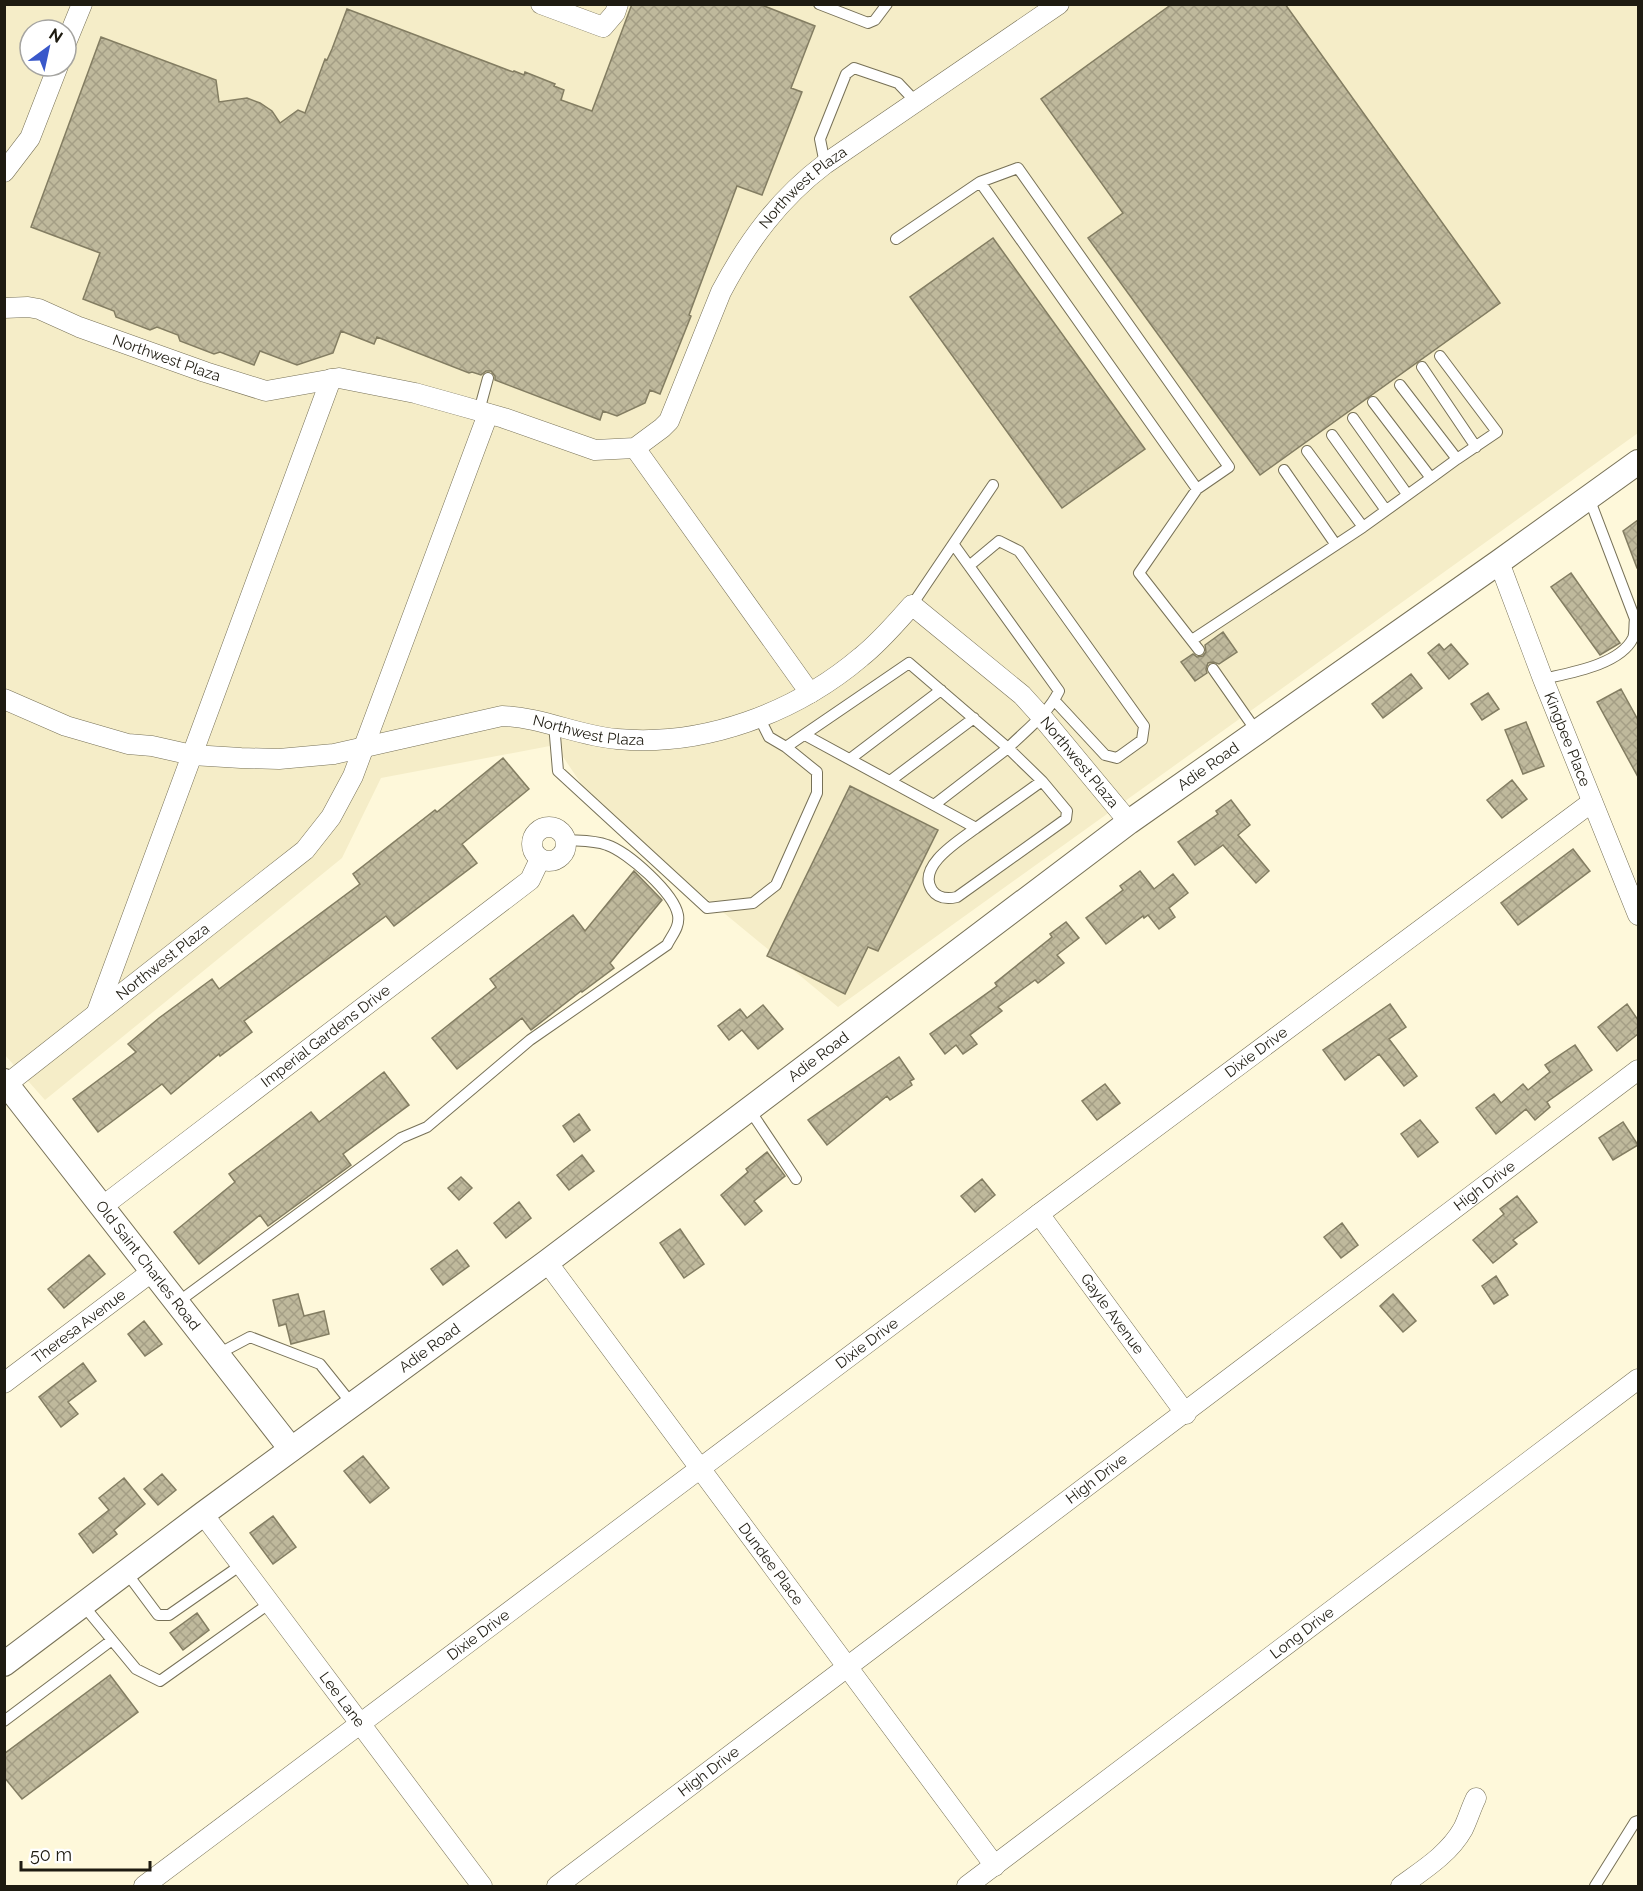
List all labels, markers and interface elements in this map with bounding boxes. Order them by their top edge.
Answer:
north arrow [18,18,78,78]
text: N [46,25,66,47]
street label: Northwest Plaza [755,143,850,232]
street label: Northwest Plaza [110,331,223,385]
street label: Kingbee Place [1540,689,1594,789]
street label: Northwest Plaza [531,711,644,749]
street label: Northwest Plaza [1036,713,1123,812]
street label: Adie Road [1174,739,1242,794]
street label: Northwest Plaza [113,920,213,1004]
street label: Imperial Gardens Drive [257,981,394,1091]
street label: Dixie Drive [1221,1023,1291,1081]
street label: Adie Road [785,1028,852,1085]
street label: High Drive [1450,1157,1519,1215]
street label: Old Saint Charles Road [92,1197,204,1334]
street label: Gayle Avenue [1077,1270,1148,1358]
street label: Theresa Avenue [29,1285,129,1367]
street label: Dixie Drive [832,1314,902,1372]
street label: Adie Road [395,1320,464,1376]
street label: High Drive [1062,1450,1131,1508]
street label: Dundee Place [735,1519,807,1609]
street label: Long Drive [1267,1603,1338,1663]
street label: Dixie Drive [444,1606,513,1664]
street label: Lee Lane [316,1668,369,1731]
street label: High Drive [674,1743,743,1800]
scale bar [21,1834,150,1872]
text: 50 m [30,1844,72,1865]

